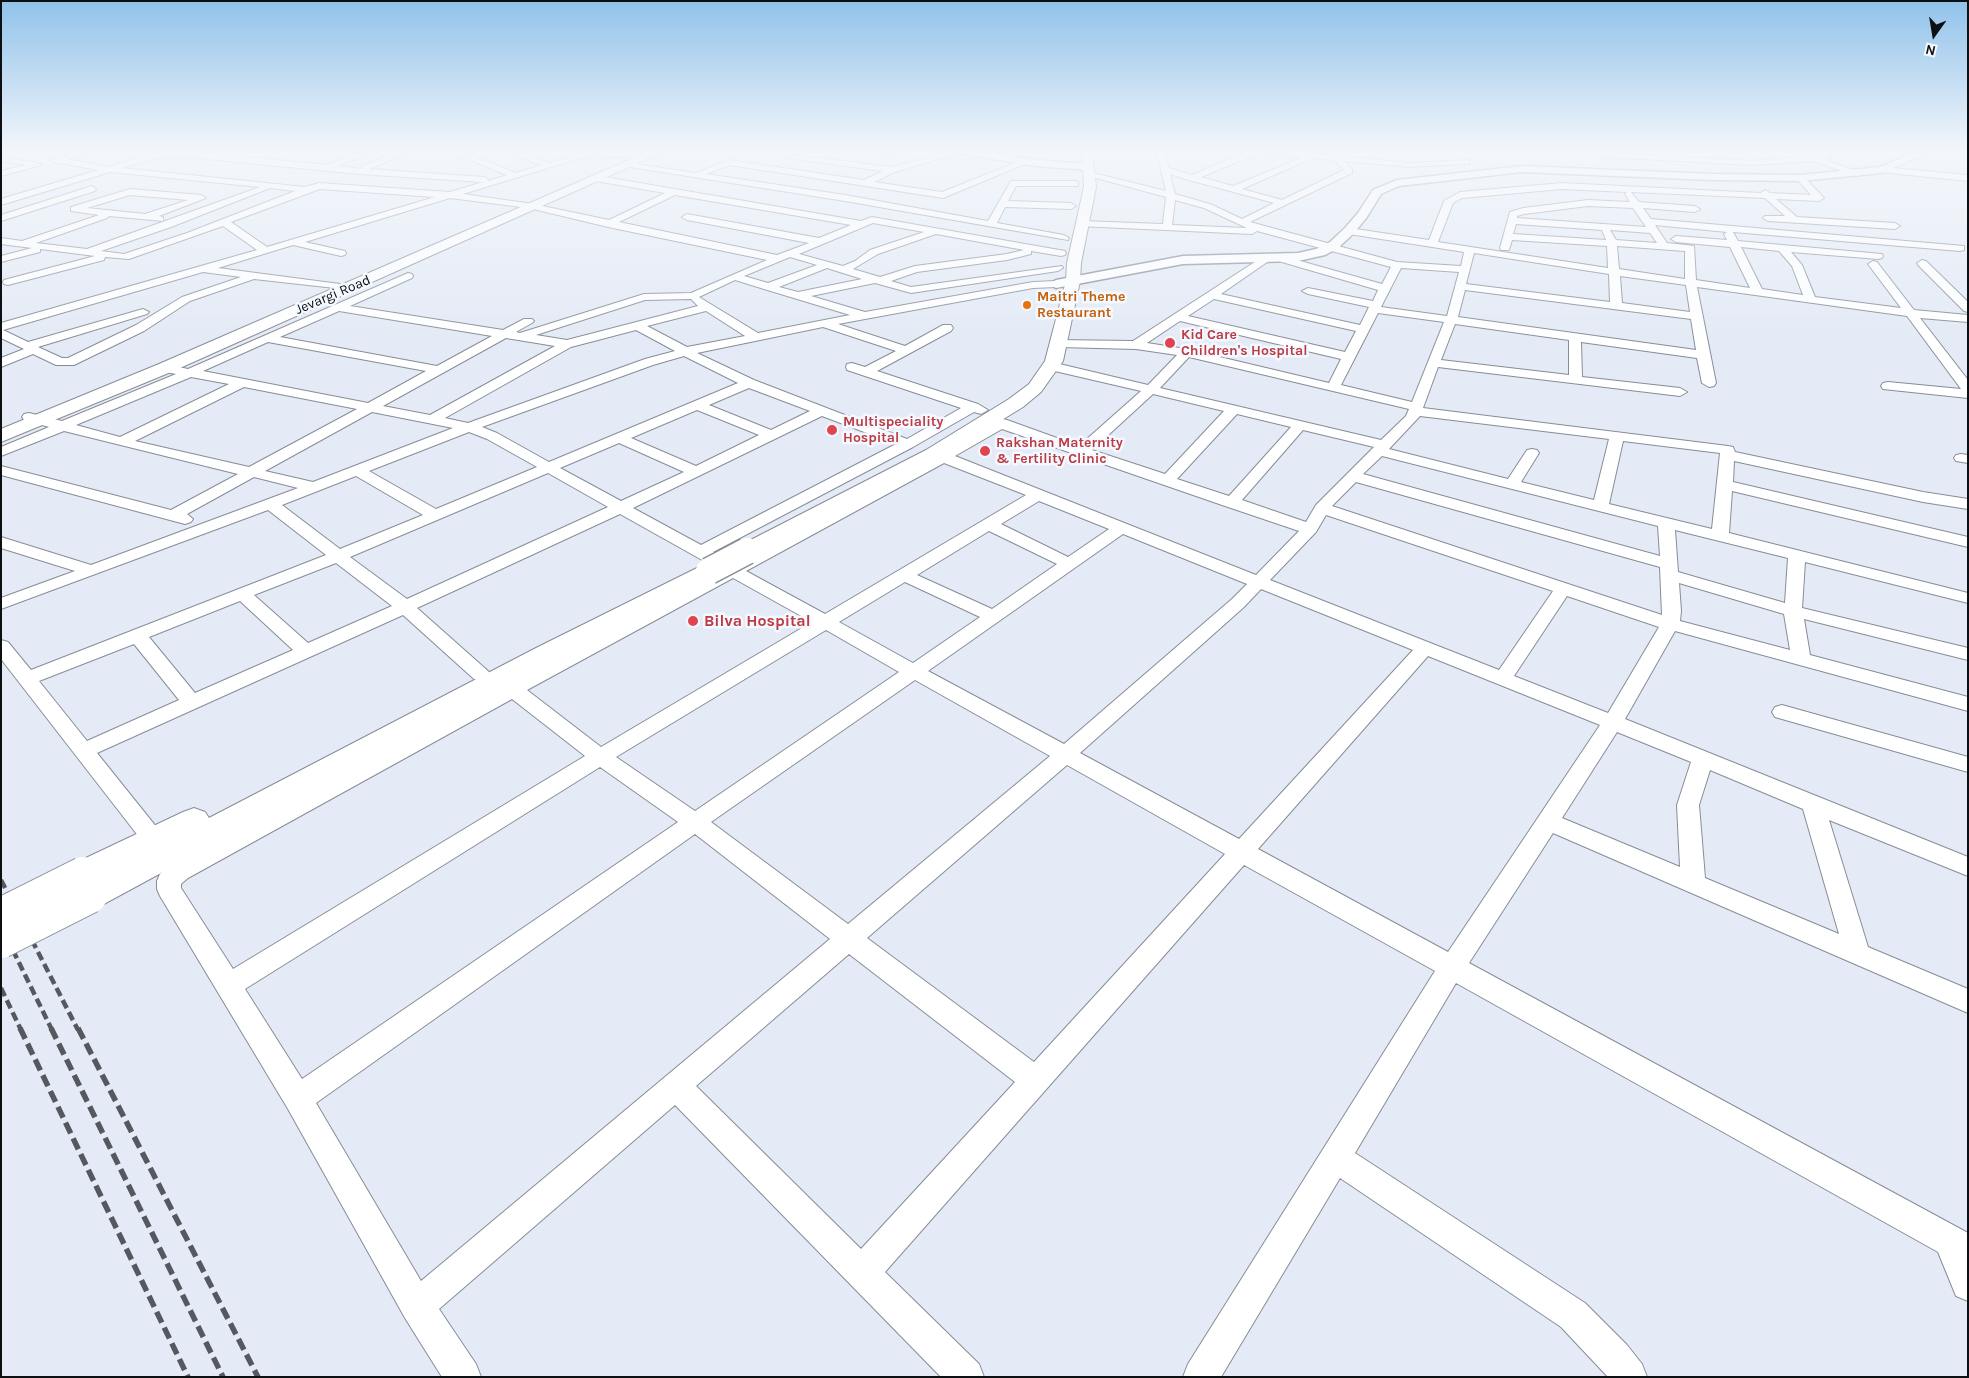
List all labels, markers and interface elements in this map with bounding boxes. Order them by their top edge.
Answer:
north arrow [1909,10,1959,60]
text: N [1924,41,1937,60]
street label: Jevargi Road [293,272,373,318]
place label: Maitri Theme Restaurant [1037,289,1125,322]
marker: Maitri Theme Restaurant [1021,299,1033,311]
place label: Kid Care Children's Hospital [1181,327,1307,360]
marker: Kid Care Children's Hospital [1163,336,1177,350]
place label: Multispeciality Hospital [843,414,943,447]
marker: Multispeciality Hospital [825,423,839,437]
place label: Rakshan Maternity & Fertility Clinic [996,435,1123,468]
marker: Rakshan Maternity & Fertility Clinic [978,444,992,458]
place label: Bilva Hospital [704,611,811,631]
marker: Bilva Hospital [686,614,700,628]

